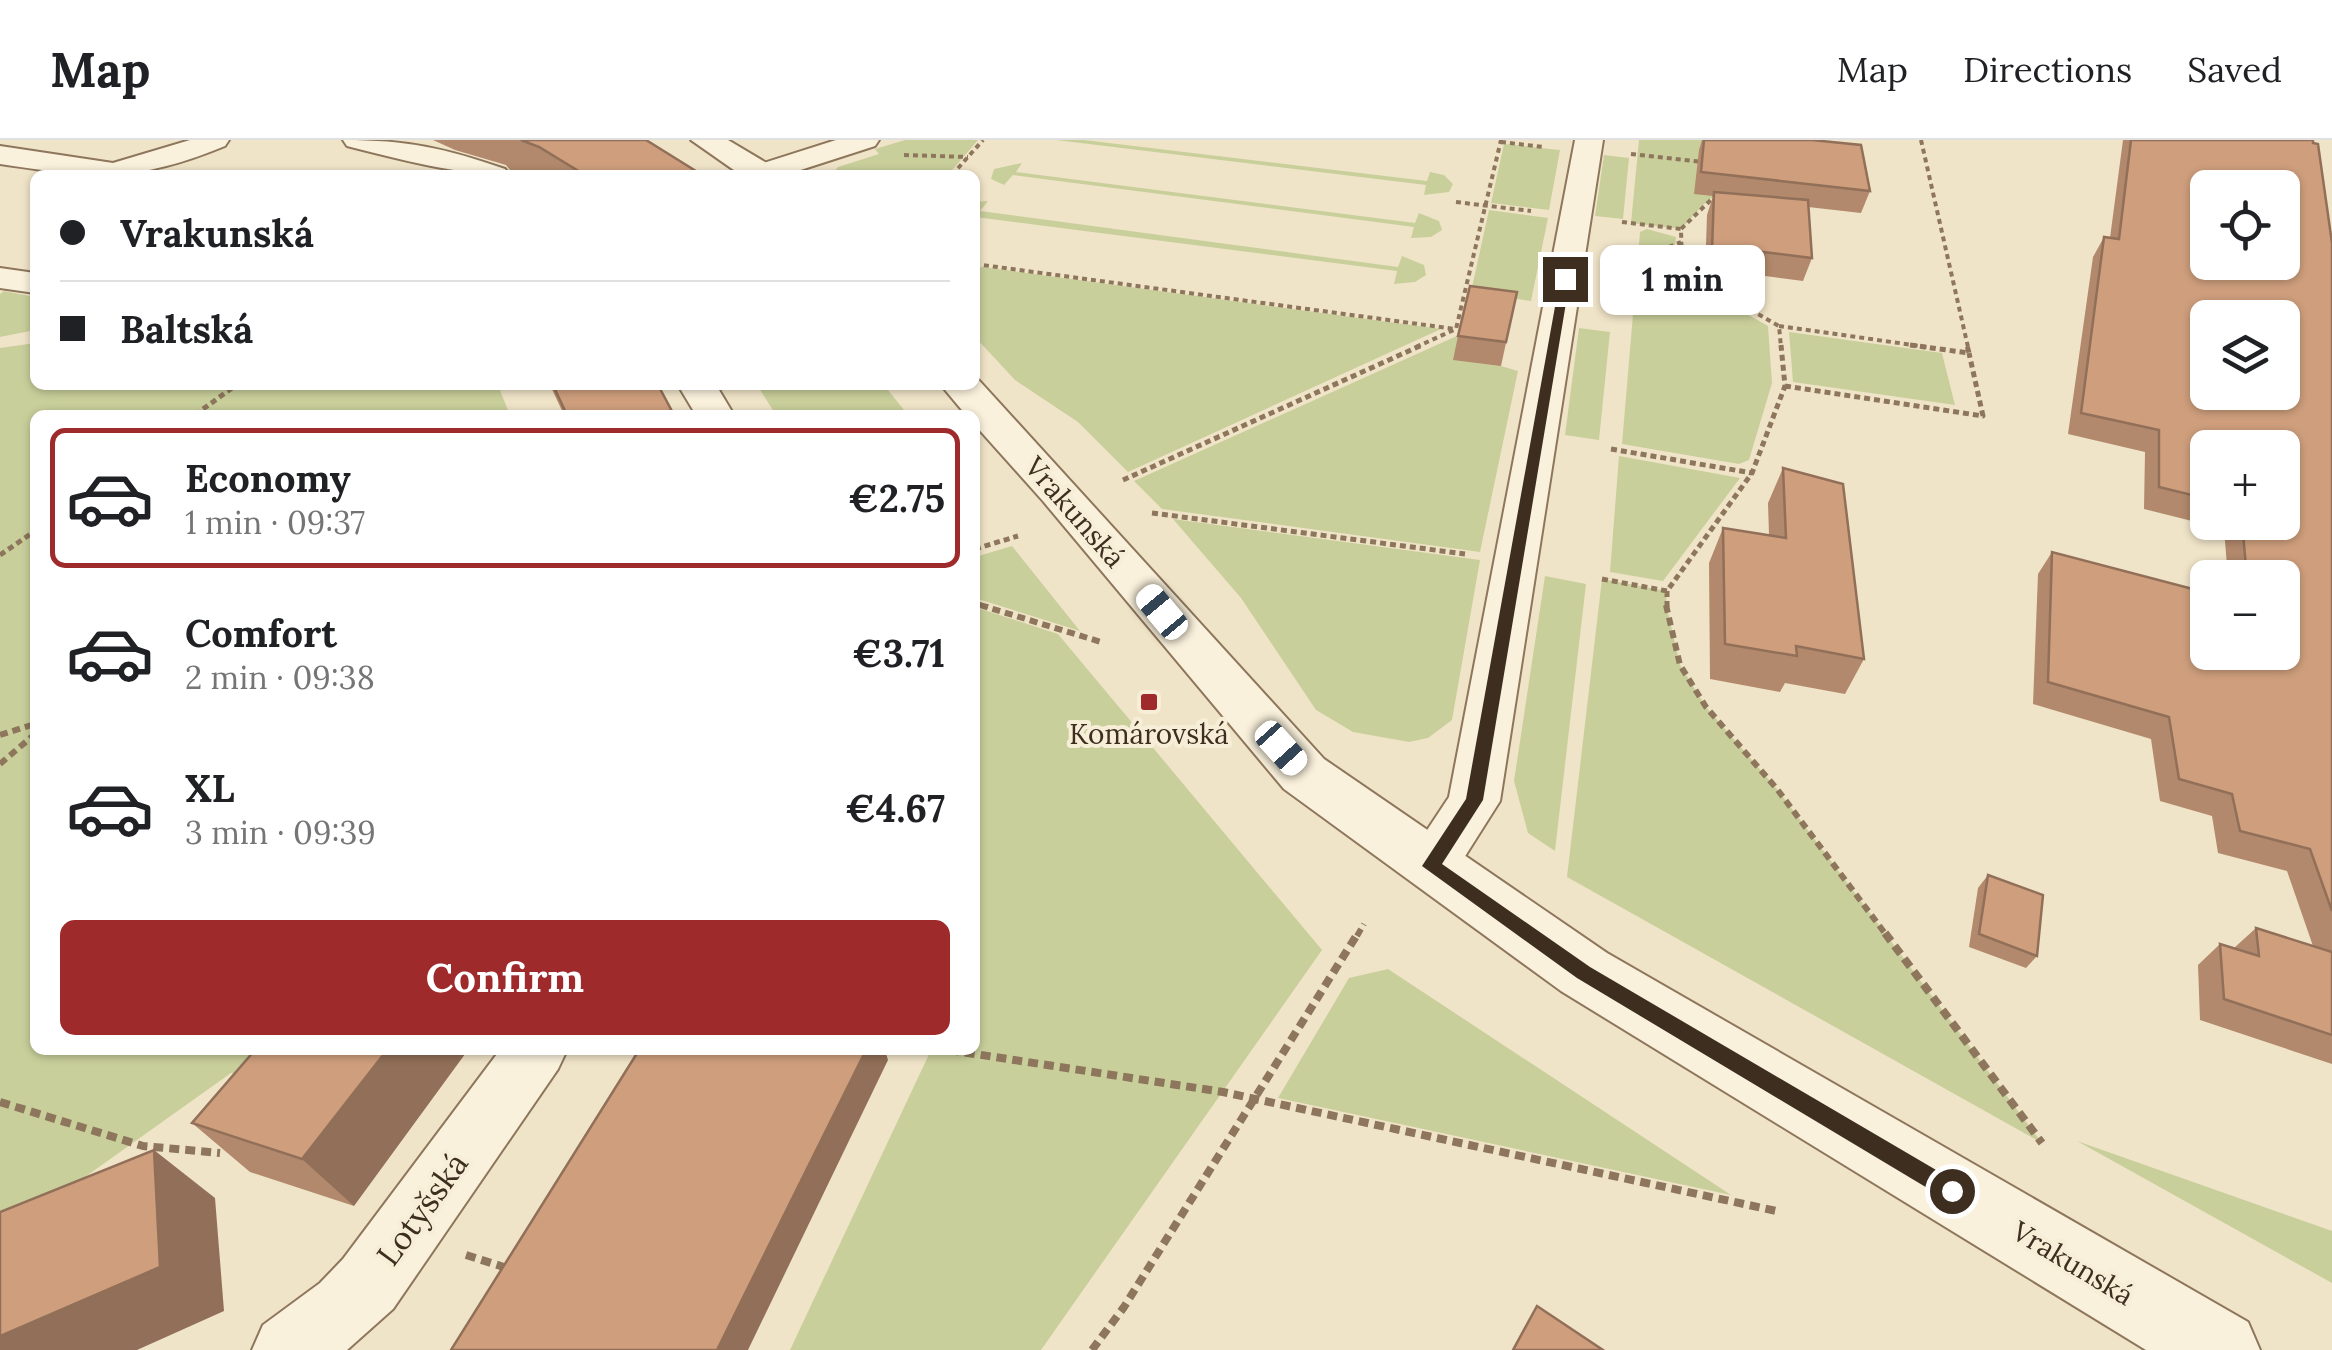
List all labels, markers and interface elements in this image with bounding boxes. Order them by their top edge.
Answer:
text: Map [50,39,150,100]
text: Map [1837,47,1908,92]
text: Directions [1963,47,2132,92]
text: Saved [2187,47,2282,92]
map controls [2190,170,2300,670]
button: locate [2190,170,2300,280]
text: Vrakunská [120,209,314,257]
callout: 1 min [1600,244,1765,314]
route end [1543,257,1588,302]
text: 1 min [1642,259,1723,300]
button: layers [2190,300,2300,410]
text: Baltská [120,305,253,353]
button: + [2190,430,2300,540]
street label: Vrakunská [1016,448,1133,575]
icon: car [65,453,155,543]
text: Economy [185,454,351,502]
text: €2.75 [848,474,945,522]
text: 1 min · 09:37 [185,502,365,543]
button: − [2190,560,2300,670]
car [1131,579,1193,645]
icon: car [65,608,155,698]
text: Comfort [185,609,337,657]
text: €3.71 [852,629,945,677]
text: 2 min · 09:38 [185,657,375,698]
marker: Komárovská [1138,691,1160,713]
place label: Komárovská [1069,716,1229,752]
car [1250,716,1312,780]
icon: car [65,763,155,853]
text: XL [185,764,235,812]
text: €4.67 [845,784,945,832]
text: 3 min · 09:39 [185,812,376,853]
button: Confirm [60,920,950,1035]
street label: Lotyšská [367,1144,477,1274]
route start [1930,1169,1975,1214]
street label: Vrakunská [2005,1212,2140,1313]

